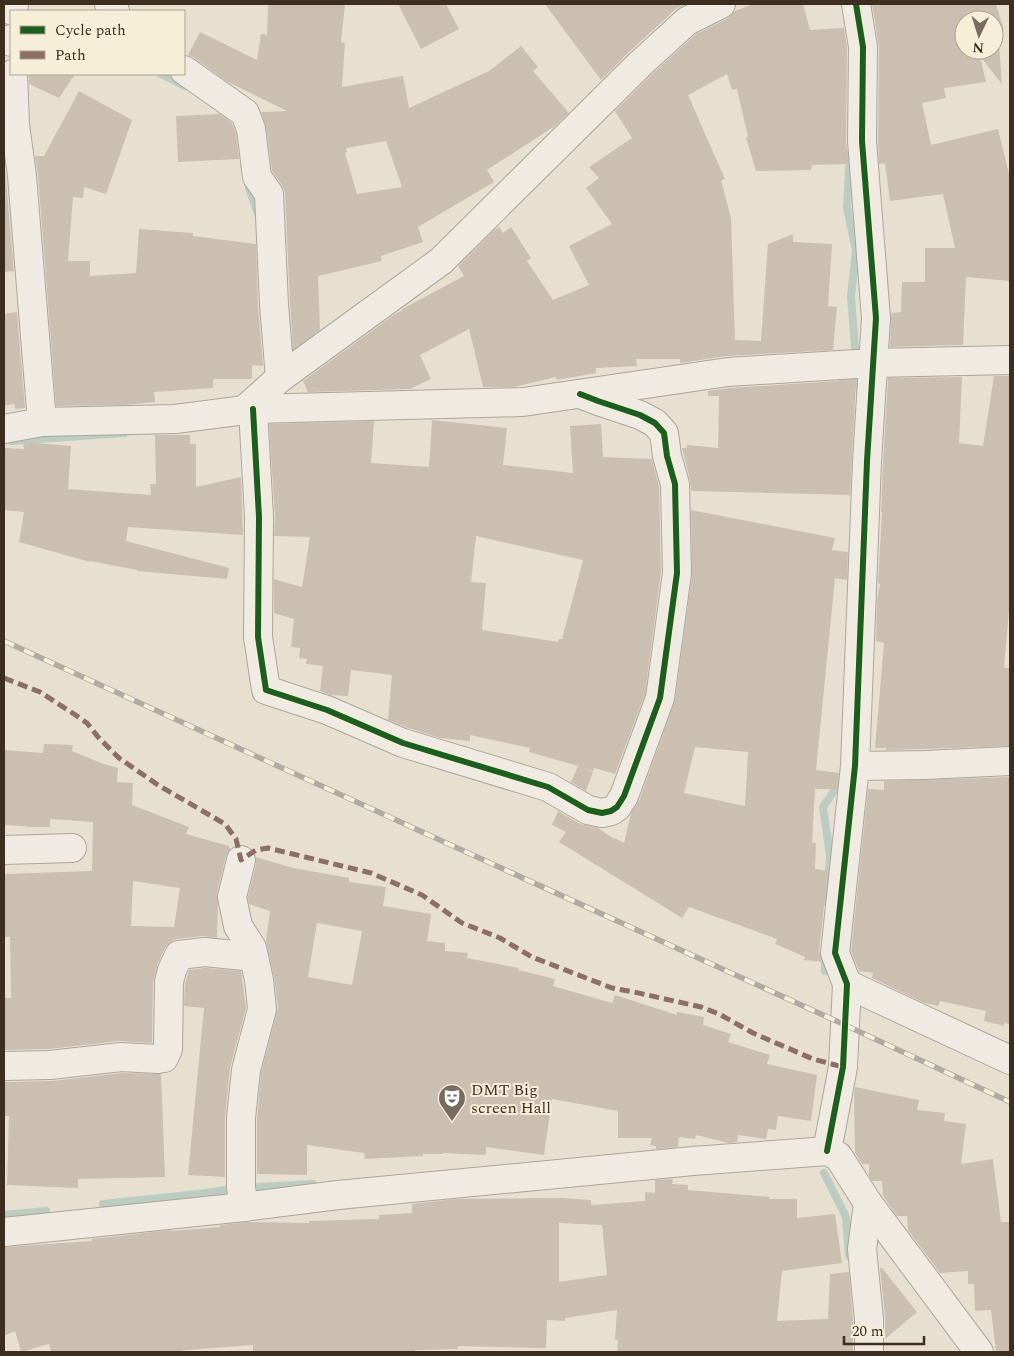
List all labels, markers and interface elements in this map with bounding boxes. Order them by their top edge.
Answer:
legend [10,10,185,75]
north arrow [954,10,1004,60]
text: Cycle path [55,19,126,42]
text: N [972,37,985,58]
text: Path [55,44,86,67]
place label: DMT Big screen Hall [471,1078,551,1120]
theatre icon: DMT Big screen Hall [437,1083,467,1122]
scale bar [844,1314,924,1346]
text: 20 m [852,1320,884,1343]

